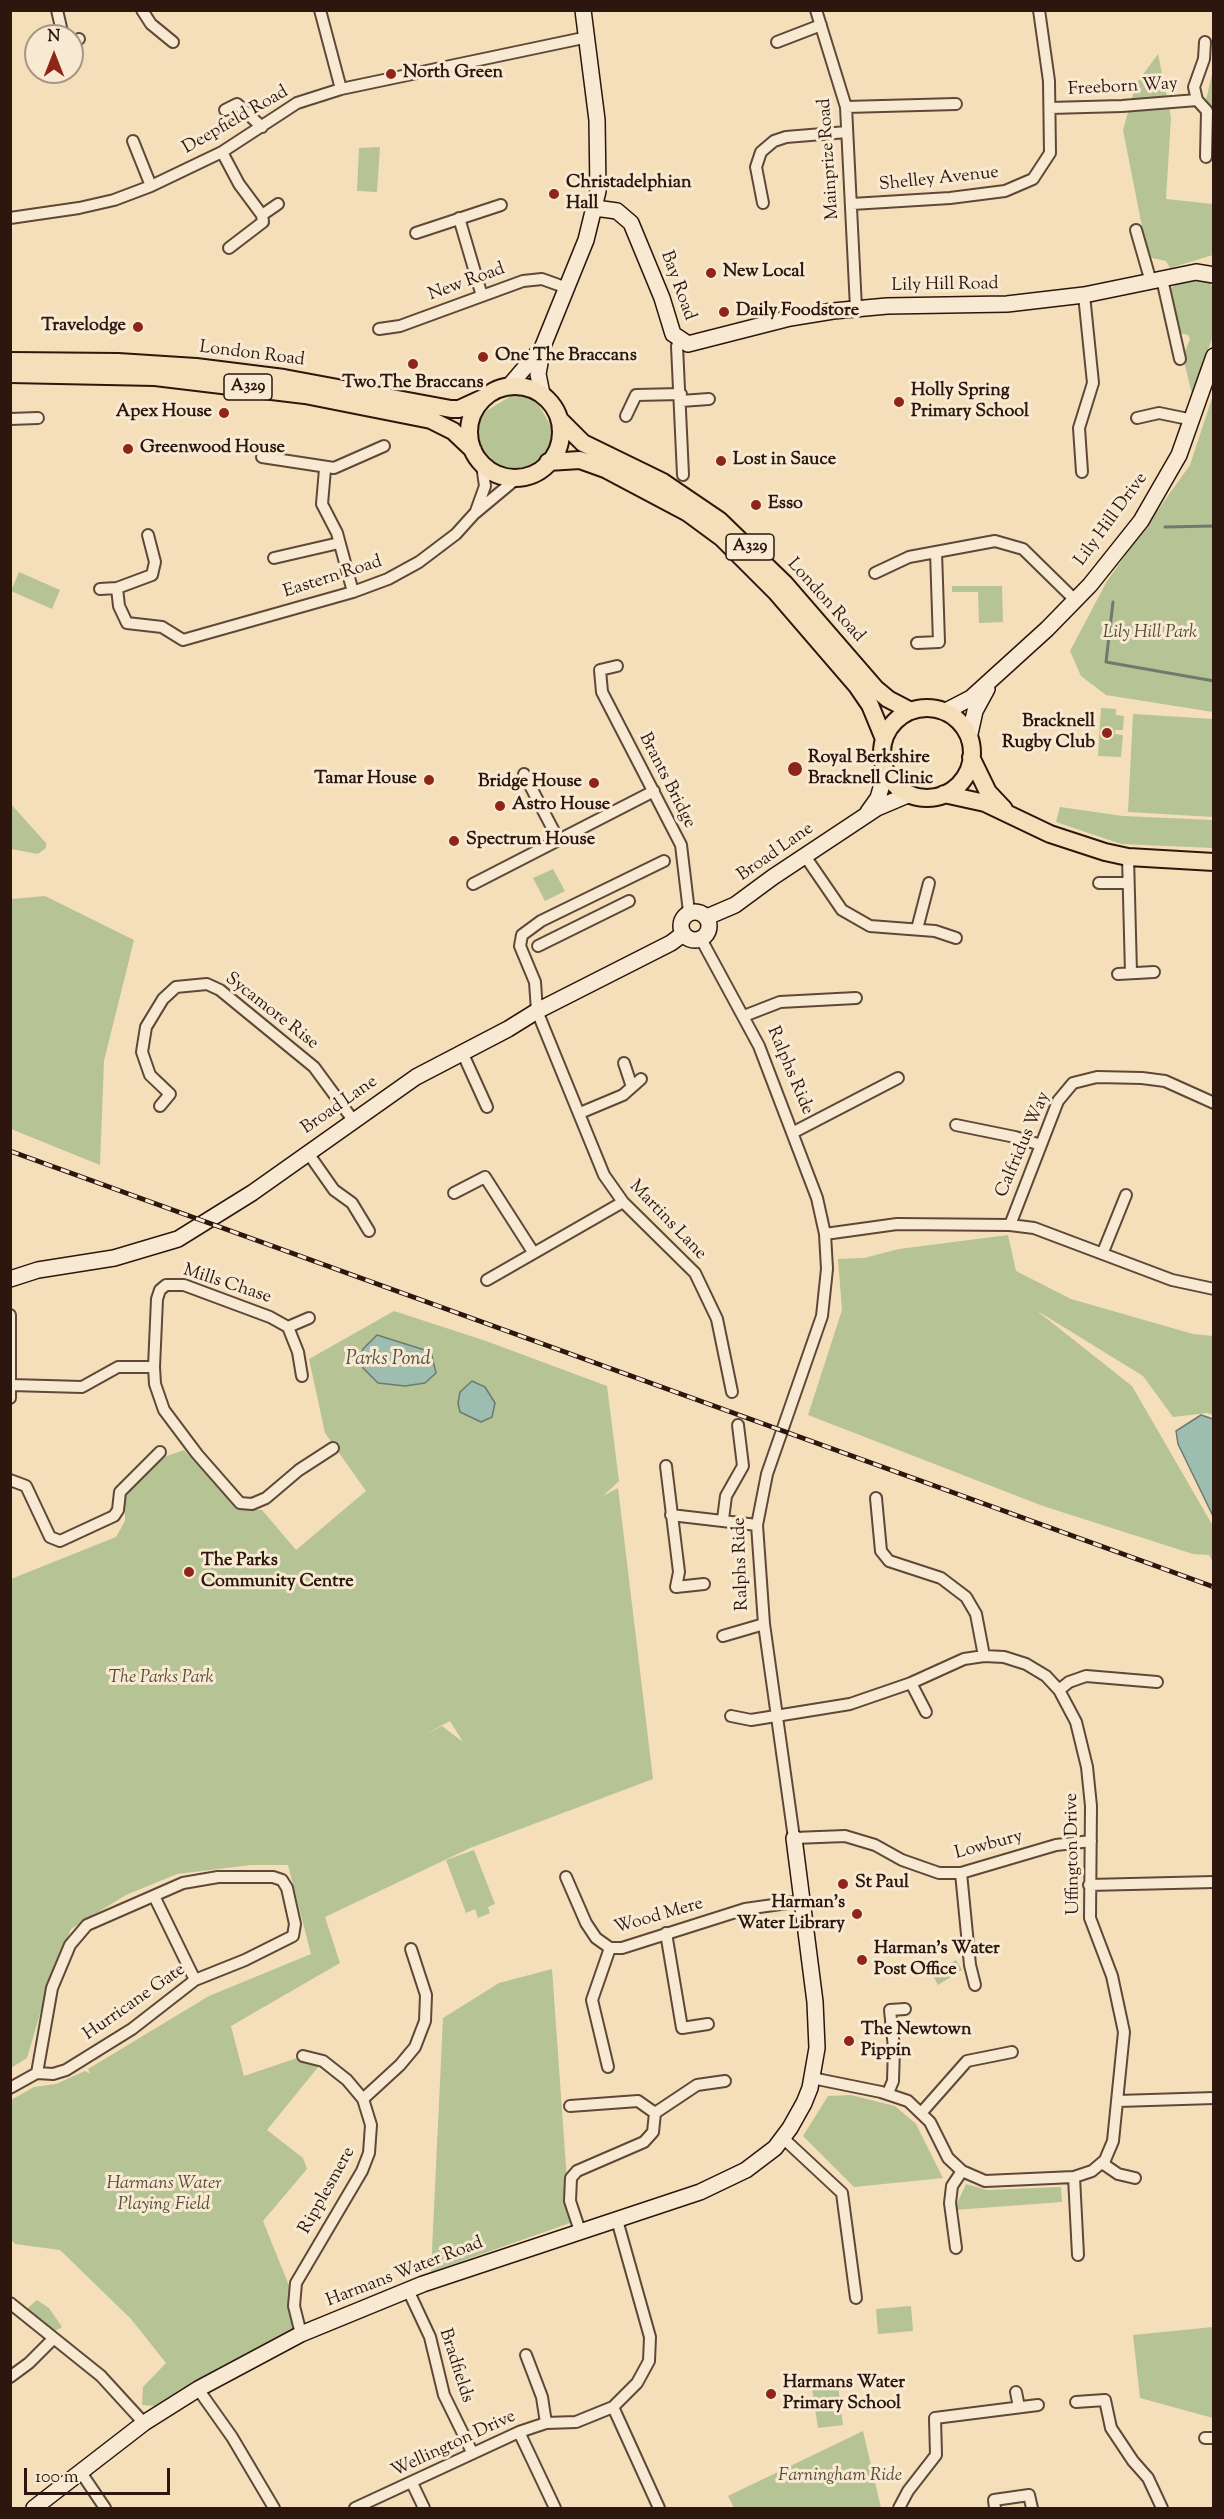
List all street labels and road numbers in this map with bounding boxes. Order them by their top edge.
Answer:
street label: Freeborn Way [1068,74,1178,102]
street label: Deepfield Road [179,82,293,160]
street label: Mainprize Road [815,98,845,220]
street label: Shelley Avenue [878,163,1000,197]
street label: Bay Road [654,248,700,324]
street label: New Road [426,259,508,307]
street label: Lily Hill Road [891,274,999,298]
street label: London Road [198,338,306,372]
road number: A329 [224,374,272,400]
street label: Lily Hill Drive [1071,469,1153,571]
road number: A329 [726,534,774,560]
street label: Eastern Road [281,552,385,604]
street label: London Road [782,554,868,648]
street label: Brants Bridge [633,730,699,832]
street label: Broad Lane [734,819,818,887]
street label: Sycamore Rise [220,969,322,1055]
street label: Ralphs Ride [761,1024,817,1118]
street label: Broad Lane [298,1072,382,1140]
street label: Calfridus Way [992,1089,1056,1201]
street label: Martins Lane [624,1177,710,1265]
street label: Mills Chase [180,1261,274,1309]
street label: Ralphs Ride [730,1517,754,1611]
street label: Uffington Drive [1062,1793,1086,1915]
street label: Lowbury [953,1827,1025,1865]
street label: Wood Mere [612,1894,706,1940]
street label: Hurricane Gate [80,1960,190,2046]
street label: Ripplesmere [295,2144,361,2238]
street label: Harmans Water Road [323,2233,487,2313]
street label: Bradfields [433,2326,477,2406]
street label: Wellington Drive [388,2407,520,2483]

